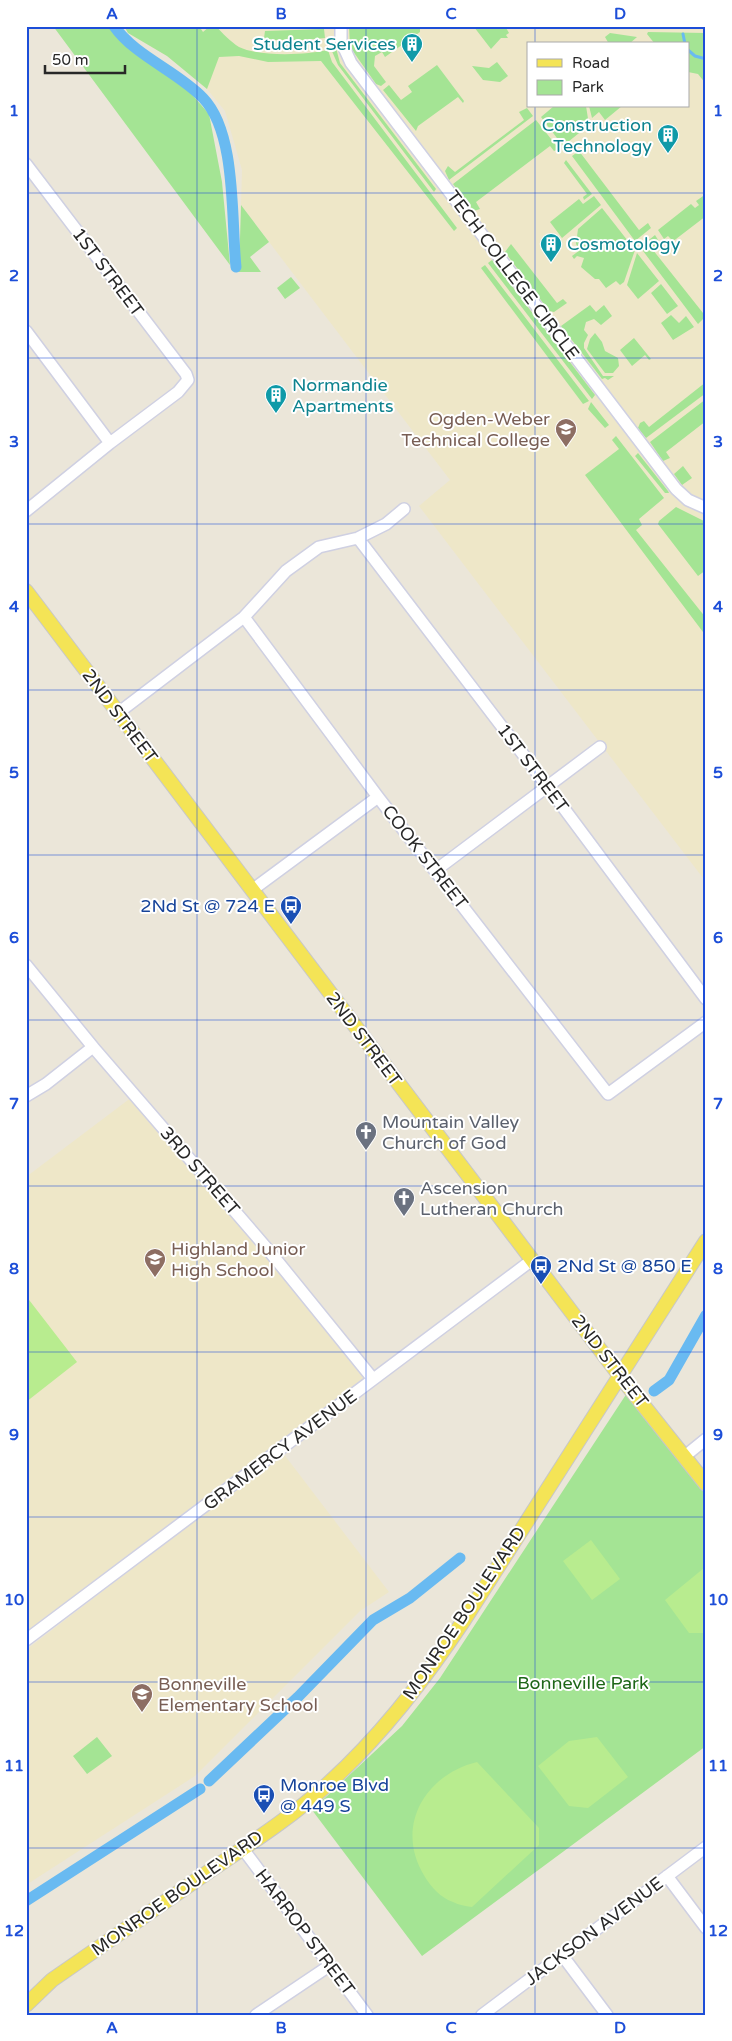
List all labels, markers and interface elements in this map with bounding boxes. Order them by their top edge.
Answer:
text: A [106,4,118,24]
text: B [275,4,287,24]
text: C [445,4,457,24]
text: D [614,4,626,24]
building icon: Student Services [400,32,424,63]
place label: Student Services [253,33,396,55]
scale bar [45,42,125,74]
legend [527,42,690,108]
text: 50 m [52,51,89,69]
text: Road [572,54,610,72]
text: Park [572,78,604,96]
text: 1 [9,101,19,121]
text: 1 [713,101,723,121]
place label: Construction Technology [542,114,652,157]
building icon: Construction Technology [656,123,680,154]
street label: TECH COLLEGE CIRCLE [442,186,584,364]
street label: 1ST STREET [67,223,149,321]
building icon: Cosmotology [539,232,563,263]
place label: Cosmotology [567,233,681,255]
text: 2 [9,266,19,286]
text: 2 [713,266,723,286]
place label: Normandie Apartments [292,374,394,417]
building icon: Normandie Apartments [264,383,288,414]
place label: Ogden-Weber Technical College [401,408,550,451]
school or university icon: Ogden-Weber Technical College [554,417,578,448]
text: 3 [9,432,19,452]
text: 3 [713,432,723,452]
text: 4 [9,597,19,617]
text: 4 [713,597,723,617]
street label: 2ND STREET [77,665,163,767]
street label: 1ST STREET [492,719,574,817]
text: 5 [9,763,19,783]
text: 5 [713,763,723,783]
street label: COOK STREET [377,800,473,914]
bus stop icon: 2Nd St @ 724 E [279,894,303,925]
place label: 2Nd St @ 724 E [140,895,275,917]
text: 6 [9,928,19,948]
text: 6 [713,928,723,948]
street label: 2ND STREET [321,988,407,1090]
text: 7 [9,1094,19,1114]
text: 7 [713,1094,723,1114]
place label: Mountain Valley Church of God [382,1111,520,1154]
church icon: Mountain Valley Church of God [354,1120,378,1151]
street label: 3RD STREET [155,1122,245,1220]
place label: Ascension Lutheran Church [420,1177,564,1220]
church icon: Ascension Lutheran Church [392,1186,416,1217]
place label: Highland Junior High School [171,1238,306,1281]
school or university icon: Highland Junior High School [143,1247,167,1278]
bus stop icon: 2Nd St @ 850 E [529,1254,553,1285]
place label: 2Nd St @ 850 E [557,1255,692,1277]
text: 8 [9,1259,19,1279]
text: 8 [713,1259,723,1279]
street label: 2ND STREET [567,1310,653,1412]
street label: GRAMERCY AVENUE [199,1385,361,1515]
text: 9 [9,1425,19,1445]
text: 9 [713,1425,723,1445]
street label: MONROE BOULEVARD [398,1522,530,1704]
text: 10 [4,1590,24,1610]
text: 10 [708,1590,728,1610]
park label: Bonneville Park [517,1672,649,1694]
place label: Bonneville Elementary School [158,1673,318,1716]
school or university icon: Bonneville Elementary School [130,1682,154,1713]
text: 11 [4,1756,24,1776]
text: 11 [708,1756,728,1776]
place label: Monroe Blvd @ 449 S [280,1774,389,1817]
bus stop icon: Monroe Blvd @ 449 S [252,1783,276,1814]
street label: MONROE BOULEVARD [87,1825,267,1961]
street label: HARROP STREET [250,1865,360,1999]
street label: JACKSON AVENUE [521,1872,667,1990]
text: 12 [4,1921,24,1941]
text: 12 [708,1921,728,1941]
text: A [106,2018,118,2038]
text: B [275,2018,287,2038]
text: C [445,2018,457,2038]
text: D [614,2018,626,2038]

